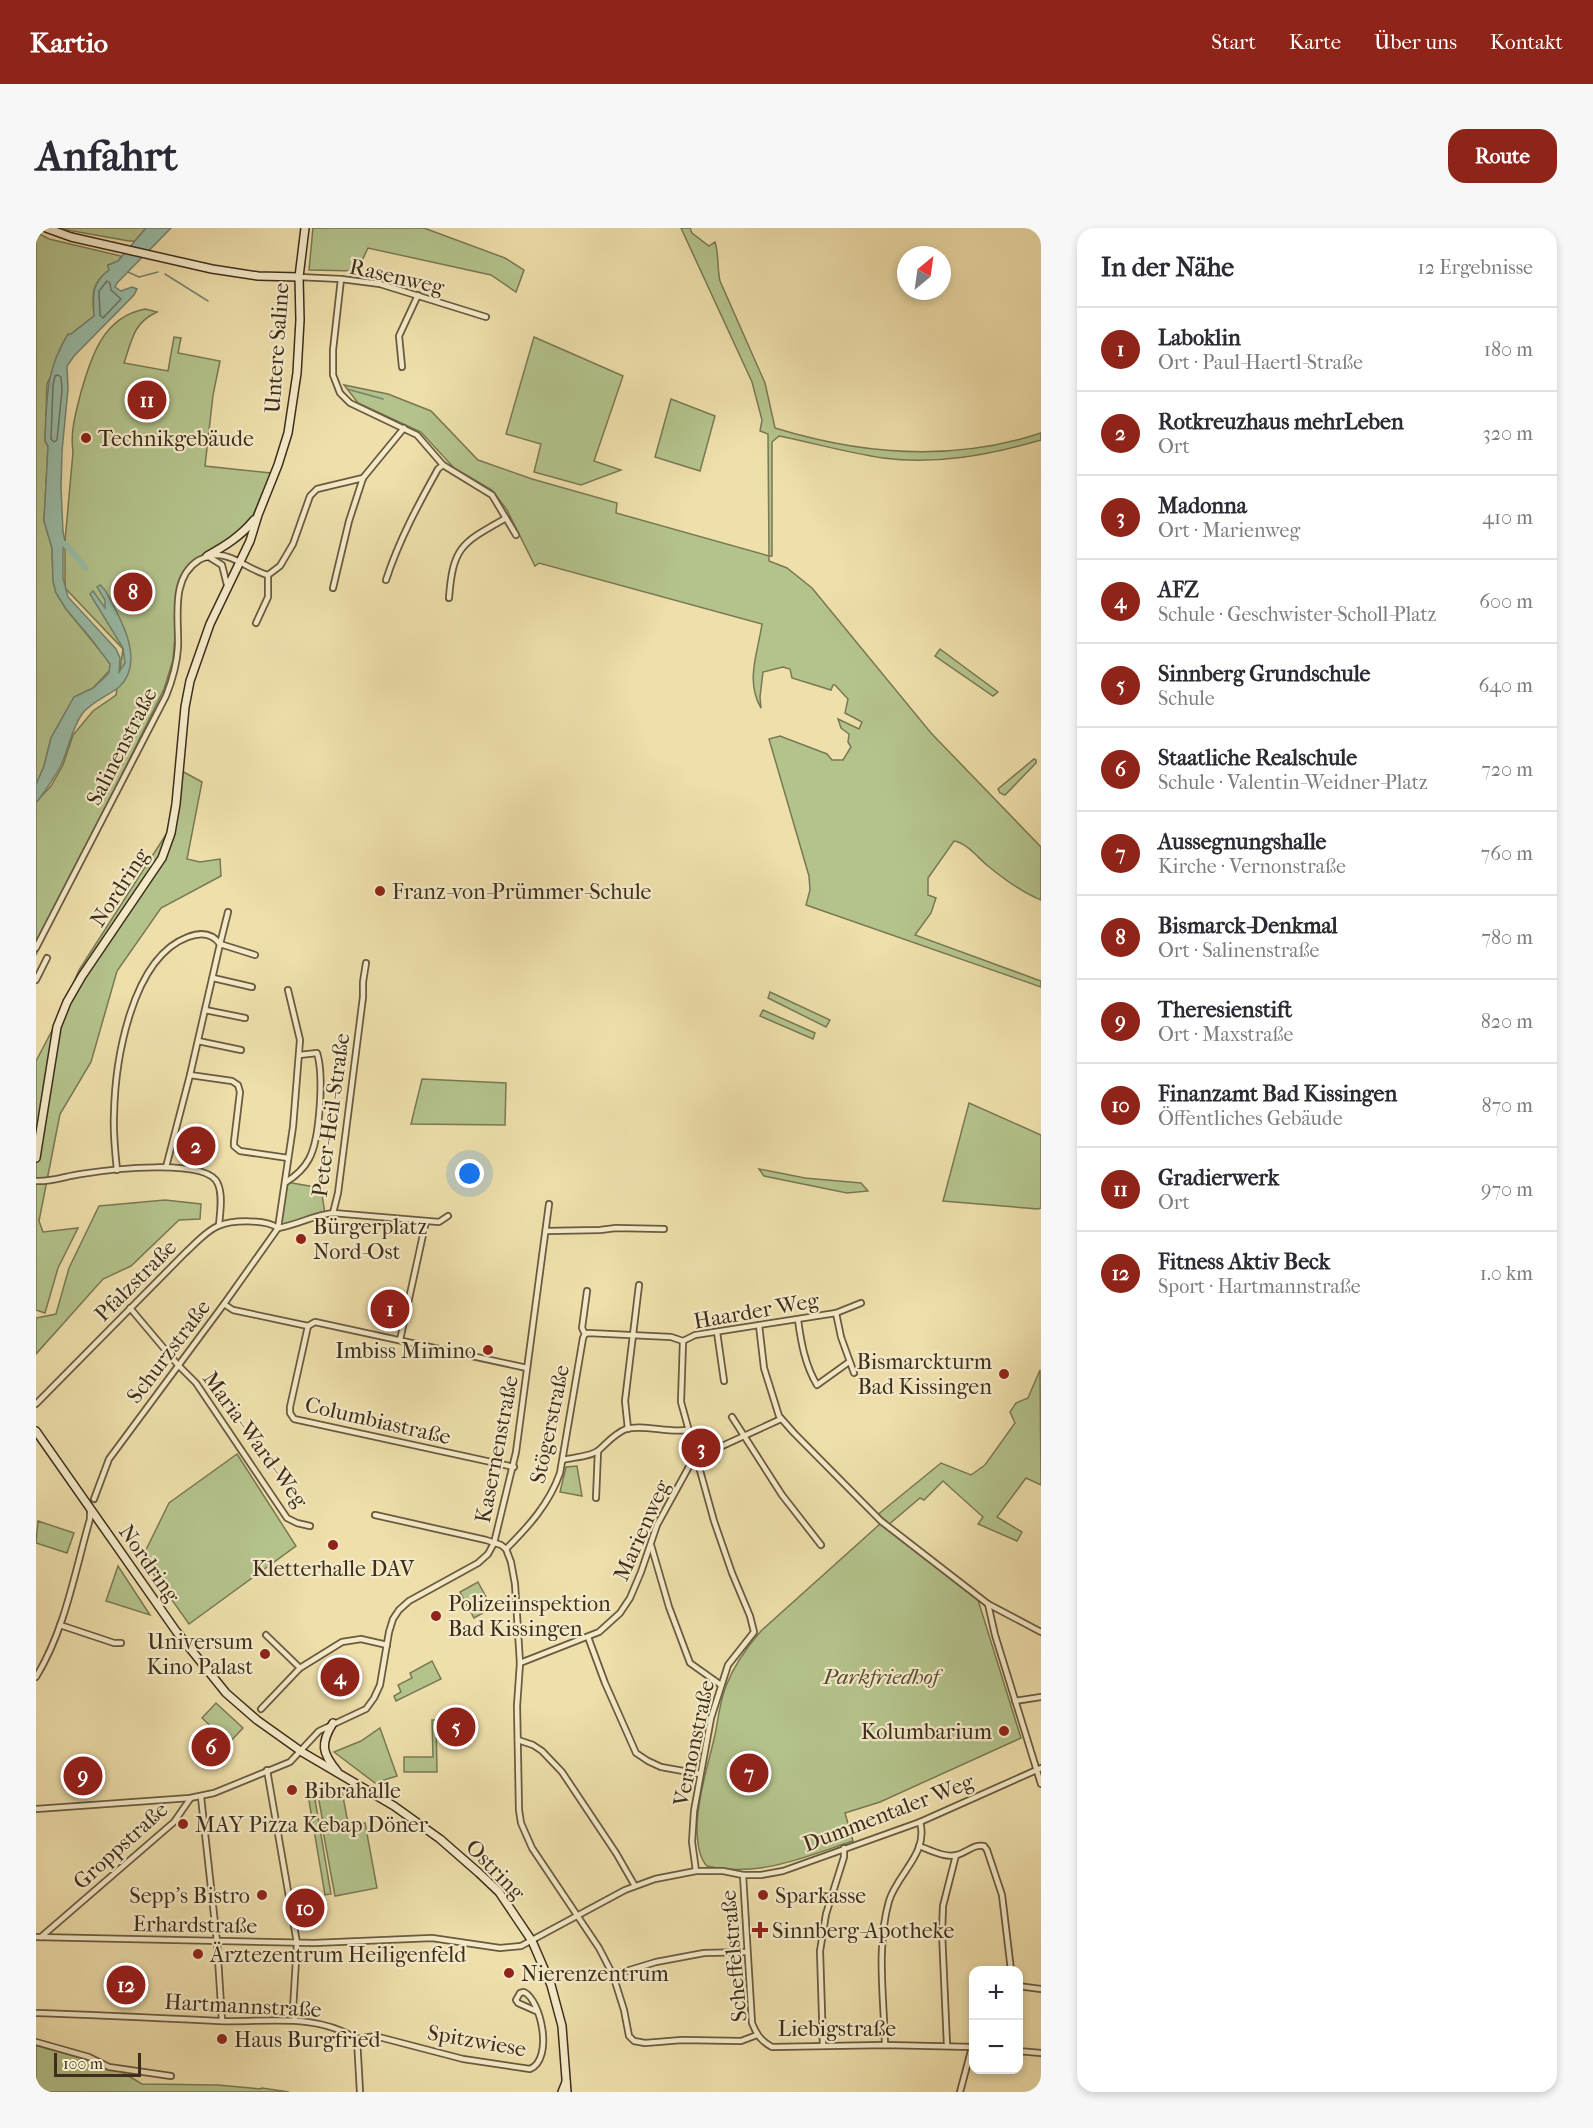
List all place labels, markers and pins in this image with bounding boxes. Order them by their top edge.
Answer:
pin: 11 [128,378,166,423]
place label: Technikgebäude [98,426,254,452]
marker: Technikgebäude [79,431,93,445]
pin: 8 [114,570,152,614]
place label: Franz-von-Prümmer-Schule [392,879,652,905]
marker: Franz-von-Prümmer-Schule [373,884,387,898]
pin: 2 [176,1124,216,1168]
place label: Bürgerplatz Nord-Ost [313,1214,427,1265]
marker: Bürgerplatz Nord-Ost [294,1232,308,1246]
pin: 1 [370,1286,410,1332]
place label: Imbiss Mimino [335,1338,476,1364]
marker: Imbiss Mimino [481,1343,495,1357]
place label: Bismarckturm Bad Kissingen [856,1349,993,1400]
marker: Bismarckturm Bad Kissingen [997,1367,1011,1381]
pin: 3 [682,1426,720,1470]
marker: Kletterhalle DAV [326,1538,340,1552]
place label: Kletterhalle DAV [252,1556,415,1582]
place label: Polizeiinspektion Bad Kissingen [448,1591,611,1642]
marker: Polizeiinspektion Bad Kissingen [429,1609,443,1623]
place label: Universum Kino Palast [147,1629,254,1680]
marker: Universum Kino Palast [258,1647,272,1661]
pin: 4 [320,1654,360,1700]
pin: 5 [436,1704,476,1750]
place label: Kolumbarium [861,1719,993,1745]
pin: 6 [192,1724,231,1769]
marker: Kolumbarium [997,1724,1011,1738]
pin: 7 [730,1750,768,1796]
pin: 9 [64,1754,102,1798]
place label: Bibrahalle [304,1778,401,1804]
marker: Bibrahalle [285,1783,299,1797]
place label: MAY Pizza Kebap Döner [195,1812,429,1838]
marker: MAY Pizza Kebap Döner [176,1817,190,1831]
place label: Sepp’s Bistro [129,1883,250,1909]
place label: Sparkasse [775,1883,866,1909]
pin: 10 [286,1886,324,1930]
marker: Sepp’s Bistro [255,1888,269,1902]
marker: Sparkasse [756,1888,770,1902]
place label: Sinnberg-Apotheke [772,1918,954,1944]
marker: Sinnberg-Apotheke [753,1923,767,1937]
place label: Ärztezentrum Heiligenfeld [209,1941,467,1968]
marker: Ärztezentrum Heiligenfeld [191,1947,205,1961]
place label: Nierenzentrum [521,1961,670,1987]
pin: 12 [106,1962,146,2008]
marker: Nierenzentrum [502,1966,516,1980]
place label: Haus Burgfried [234,2027,382,2053]
marker: Haus Burgfried [215,2032,229,2046]

